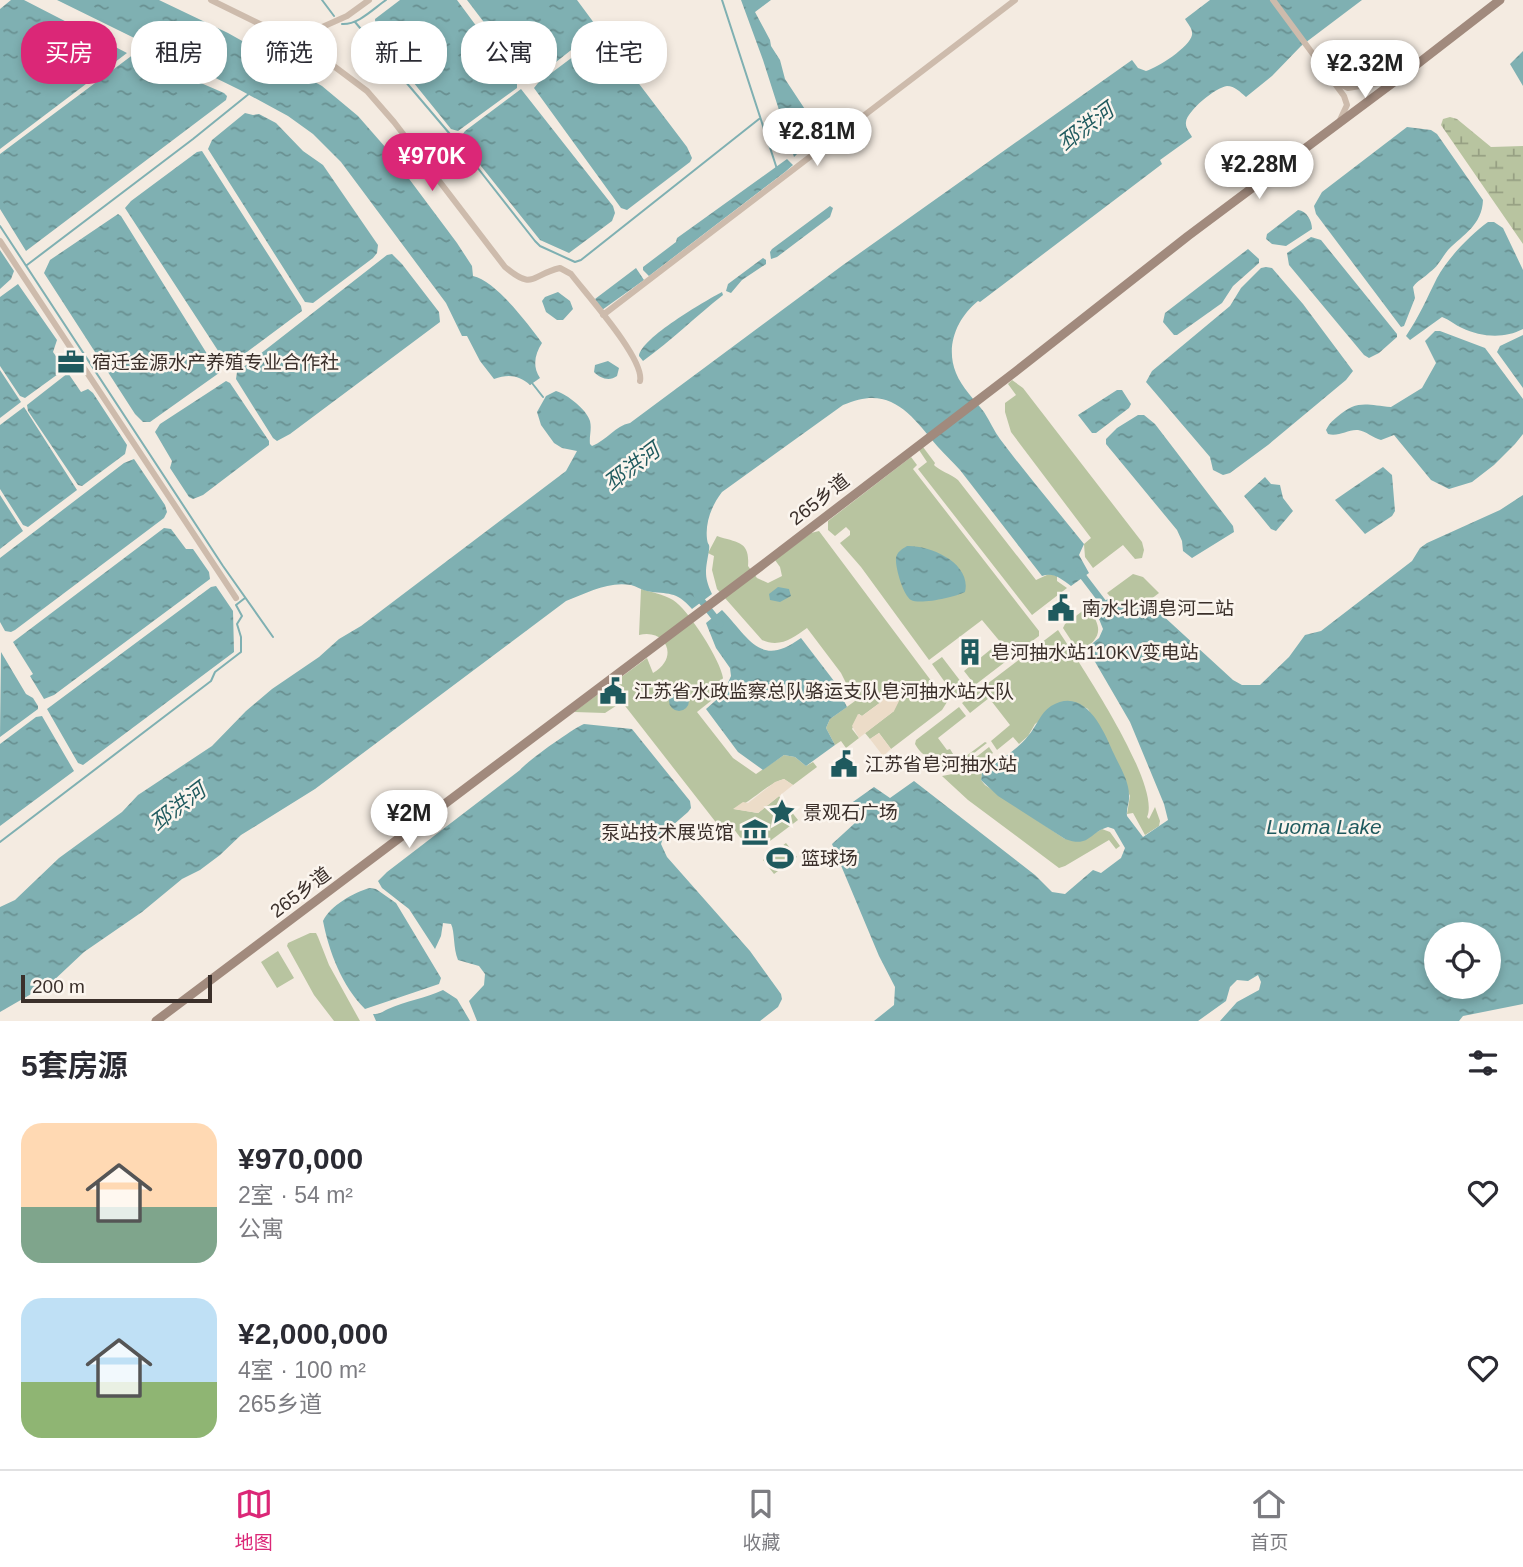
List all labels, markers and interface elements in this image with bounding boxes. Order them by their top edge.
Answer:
chip: 买房 [21,21,117,84]
chip: 租房 [131,21,227,84]
chip: 筛选 [241,21,337,84]
chip: 新上 [351,21,447,84]
chip: 公寓 [461,21,557,84]
chip: 住宅 [571,21,667,84]
pin: ¥2.32M [1308,41,1422,100]
text: ¥2.32M [1327,50,1403,76]
water label: 邳洪河 [1054,96,1121,155]
pin: ¥2.81M [760,108,874,168]
text: ¥2.81M [779,118,855,144]
pin: ¥970K [383,134,481,193]
pin: ¥2.28M [1202,142,1316,201]
text: ¥970K [398,143,466,169]
text: ¥2.28M [1221,151,1297,177]
office icon: 宿迁金源水产养殖专业合作社 [56,347,86,377]
place label: 宿迁金源水产养殖专业合作社 [92,352,339,373]
water label: 邳洪河 [600,436,667,495]
street label: 265乡道 [785,470,853,529]
public building icon: 南水北调皂河二站 [1046,593,1076,623]
place label: 南水北调皂河二站 [1082,598,1234,619]
building icon: 皂河抽水站110KV变电站 [955,637,985,667]
place label: 皂河抽水站110KV变电站 [991,642,1199,663]
public building icon: 江苏省水政监察总队骆运支队皂河抽水站大队 [598,676,628,706]
place label: 江苏省水政监察总队骆运支队皂河抽水站大队 [634,681,1014,702]
public building icon: 江苏省皂河抽水站 [829,749,859,779]
place label: 江苏省皂河抽水站 [865,754,1017,775]
water label: 邳洪河 [146,776,213,835]
pin: ¥2M [375,790,443,850]
place icon: 景观石广场 [767,797,797,827]
text: ¥2M [387,800,431,826]
place label: 景观石广场 [803,802,898,823]
water label: Luoma Lake [1266,815,1382,838]
museum icon: 泵站技术展览馆 [740,817,770,847]
place label: 泵站技术展览馆 [601,822,734,843]
sports icon: 篮球场 [765,843,795,873]
place label: 篮球场 [801,848,858,869]
street label: 265乡道 [266,863,334,922]
map controls [1424,922,1501,999]
button: locate [1424,922,1501,999]
scale bar [21,972,212,1004]
text: 200 m [32,976,85,997]
icon: filters [1464,1044,1502,1082]
text: 5套房源 [21,1049,128,1082]
text: ¥970,000 [238,1142,363,1175]
icon: home [77,1151,161,1235]
icon: heart [1464,1174,1502,1212]
text: 2室 · 54 m² [238,1182,353,1208]
text: 公寓 [238,1216,284,1242]
text: ¥2,000,000 [238,1317,388,1350]
icon: home [77,1326,161,1410]
icon: heart [1464,1349,1502,1387]
text: 4室 · 100 m² [238,1357,366,1383]
text: 265乡道 [238,1391,322,1417]
tab: 地图 [235,1485,273,1554]
tab: 收藏 [742,1485,780,1554]
tab: 首页 [1250,1485,1288,1554]

